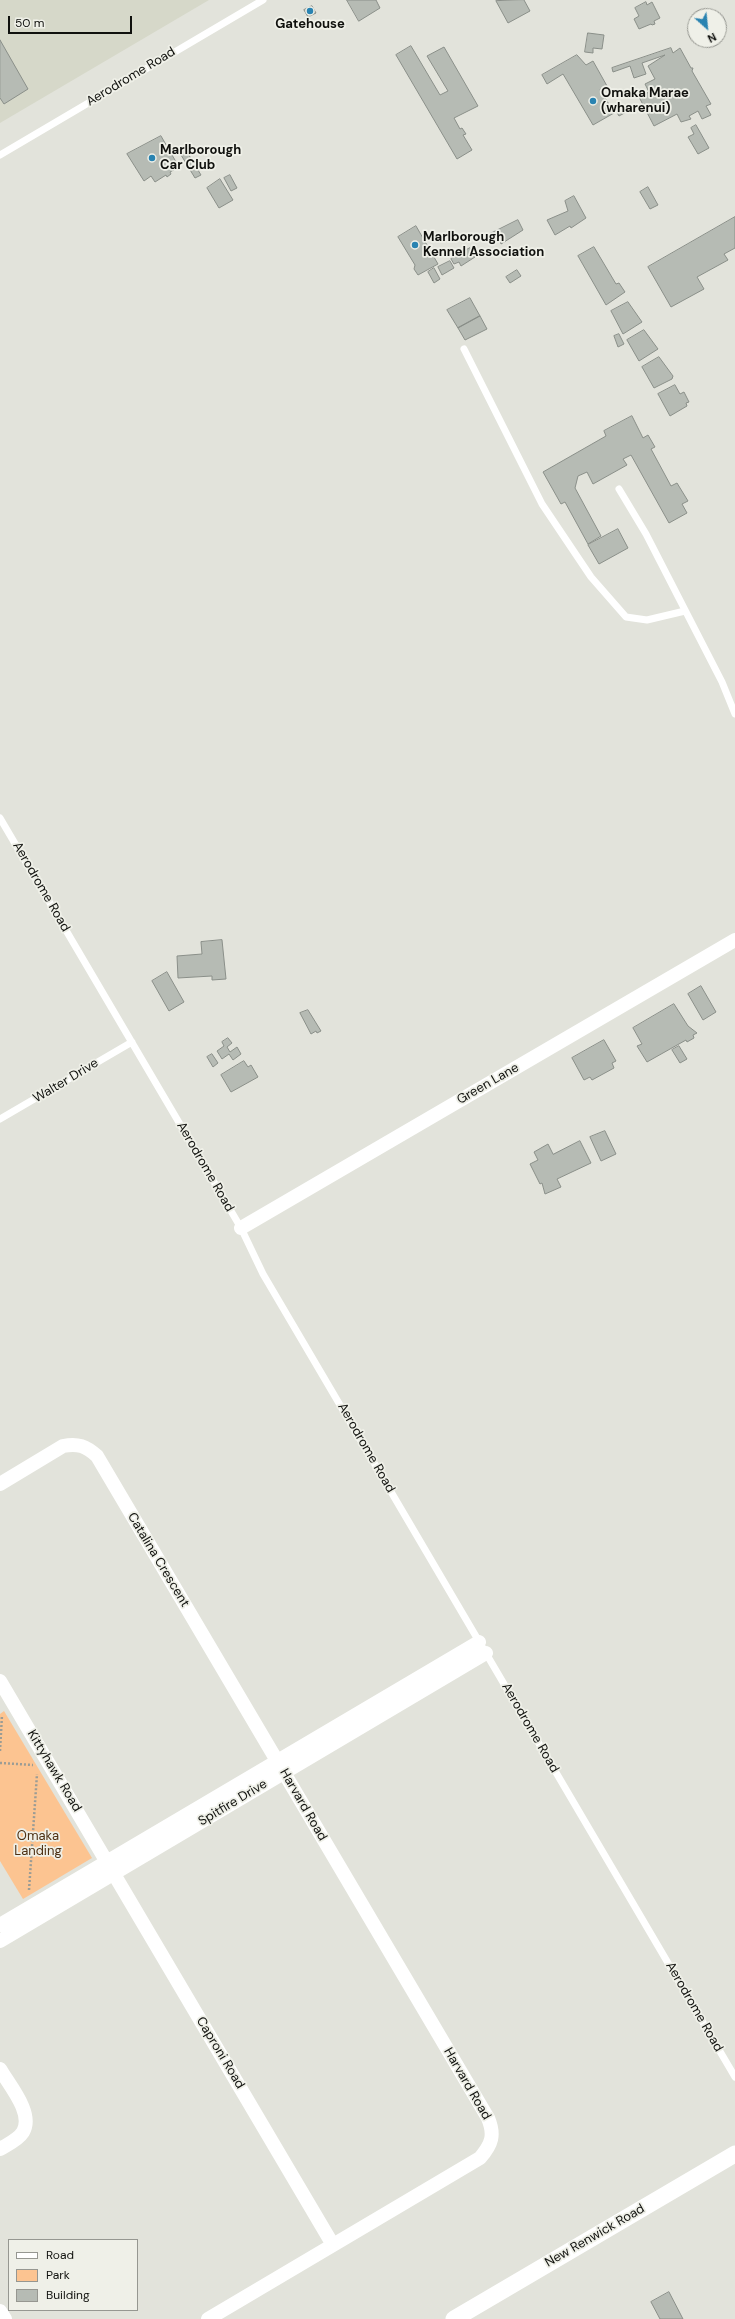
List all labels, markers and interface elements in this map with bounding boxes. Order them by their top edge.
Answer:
marker: Gatehouse [305,6,315,16]
scale bar [10,8,134,34]
north arrow [687,8,727,48]
text: 50 m [15,15,44,31]
place label: Gatehouse [275,17,345,33]
text: N [705,30,719,46]
street label: Aerodrome Road [84,44,178,110]
place label: Omaka Marae (wharenui) [601,86,689,117]
marker: Omaka Marae (wharenui) [588,96,598,106]
place label: Marlborough Car Club [160,143,241,174]
marker: Marlborough Car Club [147,153,157,163]
place label: Marlborough Kennel Association [423,230,544,261]
marker: Marlborough Kennel Association [410,240,420,250]
street label: Aerodrome Road [9,839,73,935]
street label: Walter Drive [31,1055,101,1107]
street label: Green Lane [454,1060,522,1108]
street label: Aerodrome Road [173,1119,237,1215]
street label: Aerodrome Road [334,1400,398,1496]
street label: Catalina Crescent [124,1510,192,1610]
street label: Aerodrome Road [498,1680,562,1776]
street label: Kittyhawk Road [23,1727,85,1815]
street label: Harvard Road [276,1766,330,1844]
street label: Spitfire Drive [196,1776,270,1830]
park label: Omaka Landing [14,1829,62,1860]
street label: Aerodrome Road [662,1959,726,2055]
street label: Caproni Road [192,2014,248,2092]
street label: Harvard Road [440,2045,494,2123]
street label: New Renwick Road [542,2201,648,2271]
legend [8,2239,138,2311]
text: Road [46,2247,74,2263]
text: Park [46,2267,70,2283]
text: Building [46,2287,90,2303]

